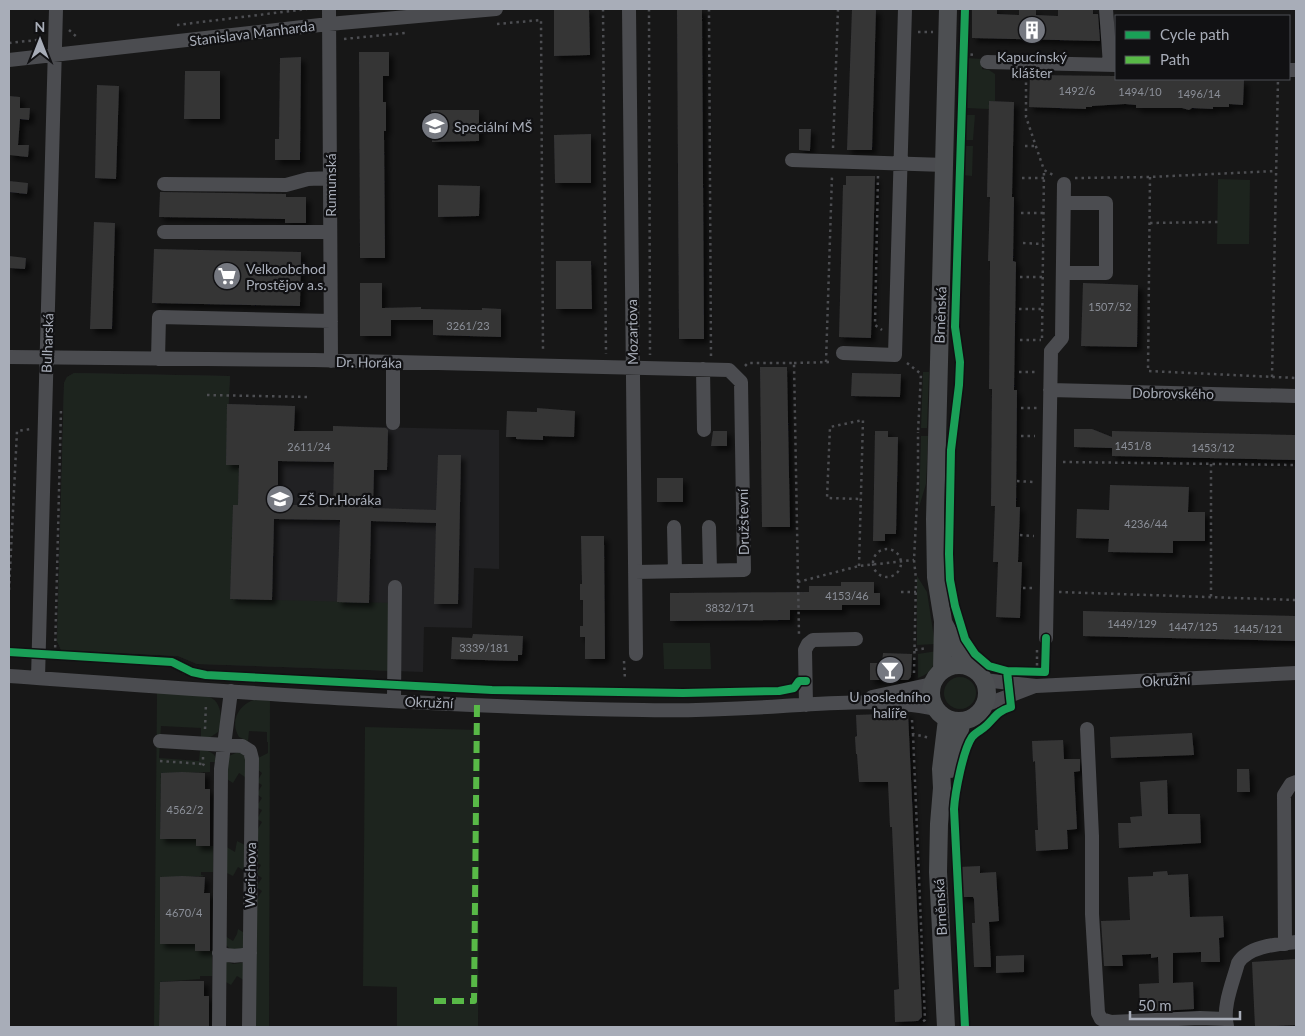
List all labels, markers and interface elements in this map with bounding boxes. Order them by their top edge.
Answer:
north arrow [15,15,65,65]
building icon: Kapucínský klášter [1017,15,1047,45]
legend [1115,15,1290,80]
street label: Stanislava Manharda [188,17,316,49]
text: N [35,18,45,35]
text: Cycle path [1160,25,1229,43]
place label: Kapucínský klášter [997,48,1068,81]
text: Path [1160,50,1190,68]
house number: 1492/6 [1059,84,1095,97]
house number: 1494/10 [1118,85,1162,98]
house number: 1496/14 [1177,87,1221,100]
school or university icon: Speciální MŠ [420,111,450,141]
place label: Speciální MŠ [454,118,532,135]
street label: Rumunská [322,153,339,217]
place label: Velkoobchod Prostějov a.s. [246,260,327,293]
supermarket icon: Velkoobchod Prostějov a.s. [212,261,242,291]
street label: Brněnská [931,286,949,344]
street label: Mozartova [623,299,641,365]
house number: 1507/52 [1088,300,1132,313]
street label: Bulharská [37,313,57,373]
house number: 3261/23 [446,319,490,332]
street label: Dr. Horáka [336,353,402,371]
street label: Dobrovského [1132,384,1214,402]
house number: 1451/8 [1115,439,1151,452]
house number: 2611/24 [287,440,331,453]
house number: 1453/12 [1191,441,1235,454]
school or university icon: ZŠ Dr.Horáka [265,484,295,514]
street label: Družstevní [734,488,752,555]
place label: ZŠ Dr.Horáka [299,491,381,508]
house number: 4236/44 [1124,517,1168,530]
house number: 4153/46 [825,589,869,602]
house number: 3832/171 [705,601,755,614]
house number: 1449/129 [1107,617,1157,630]
house number: 1447/125 [1168,620,1218,633]
house number: 1445/121 [1233,622,1283,635]
house number: 3339/181 [459,641,509,654]
bar icon: U posledního halíře [875,655,905,685]
street label: Okružní [1141,670,1191,690]
place label: U posledního halíře [849,688,931,721]
street label: Okružní [404,693,454,711]
house number: 4562/2 [167,803,203,816]
street label: Werichova [241,842,259,908]
street label: Brněnská [930,878,950,936]
house number: 4670/4 [166,906,203,919]
scale bar [1130,988,1240,1020]
text: 50 m [1138,996,1172,1014]

